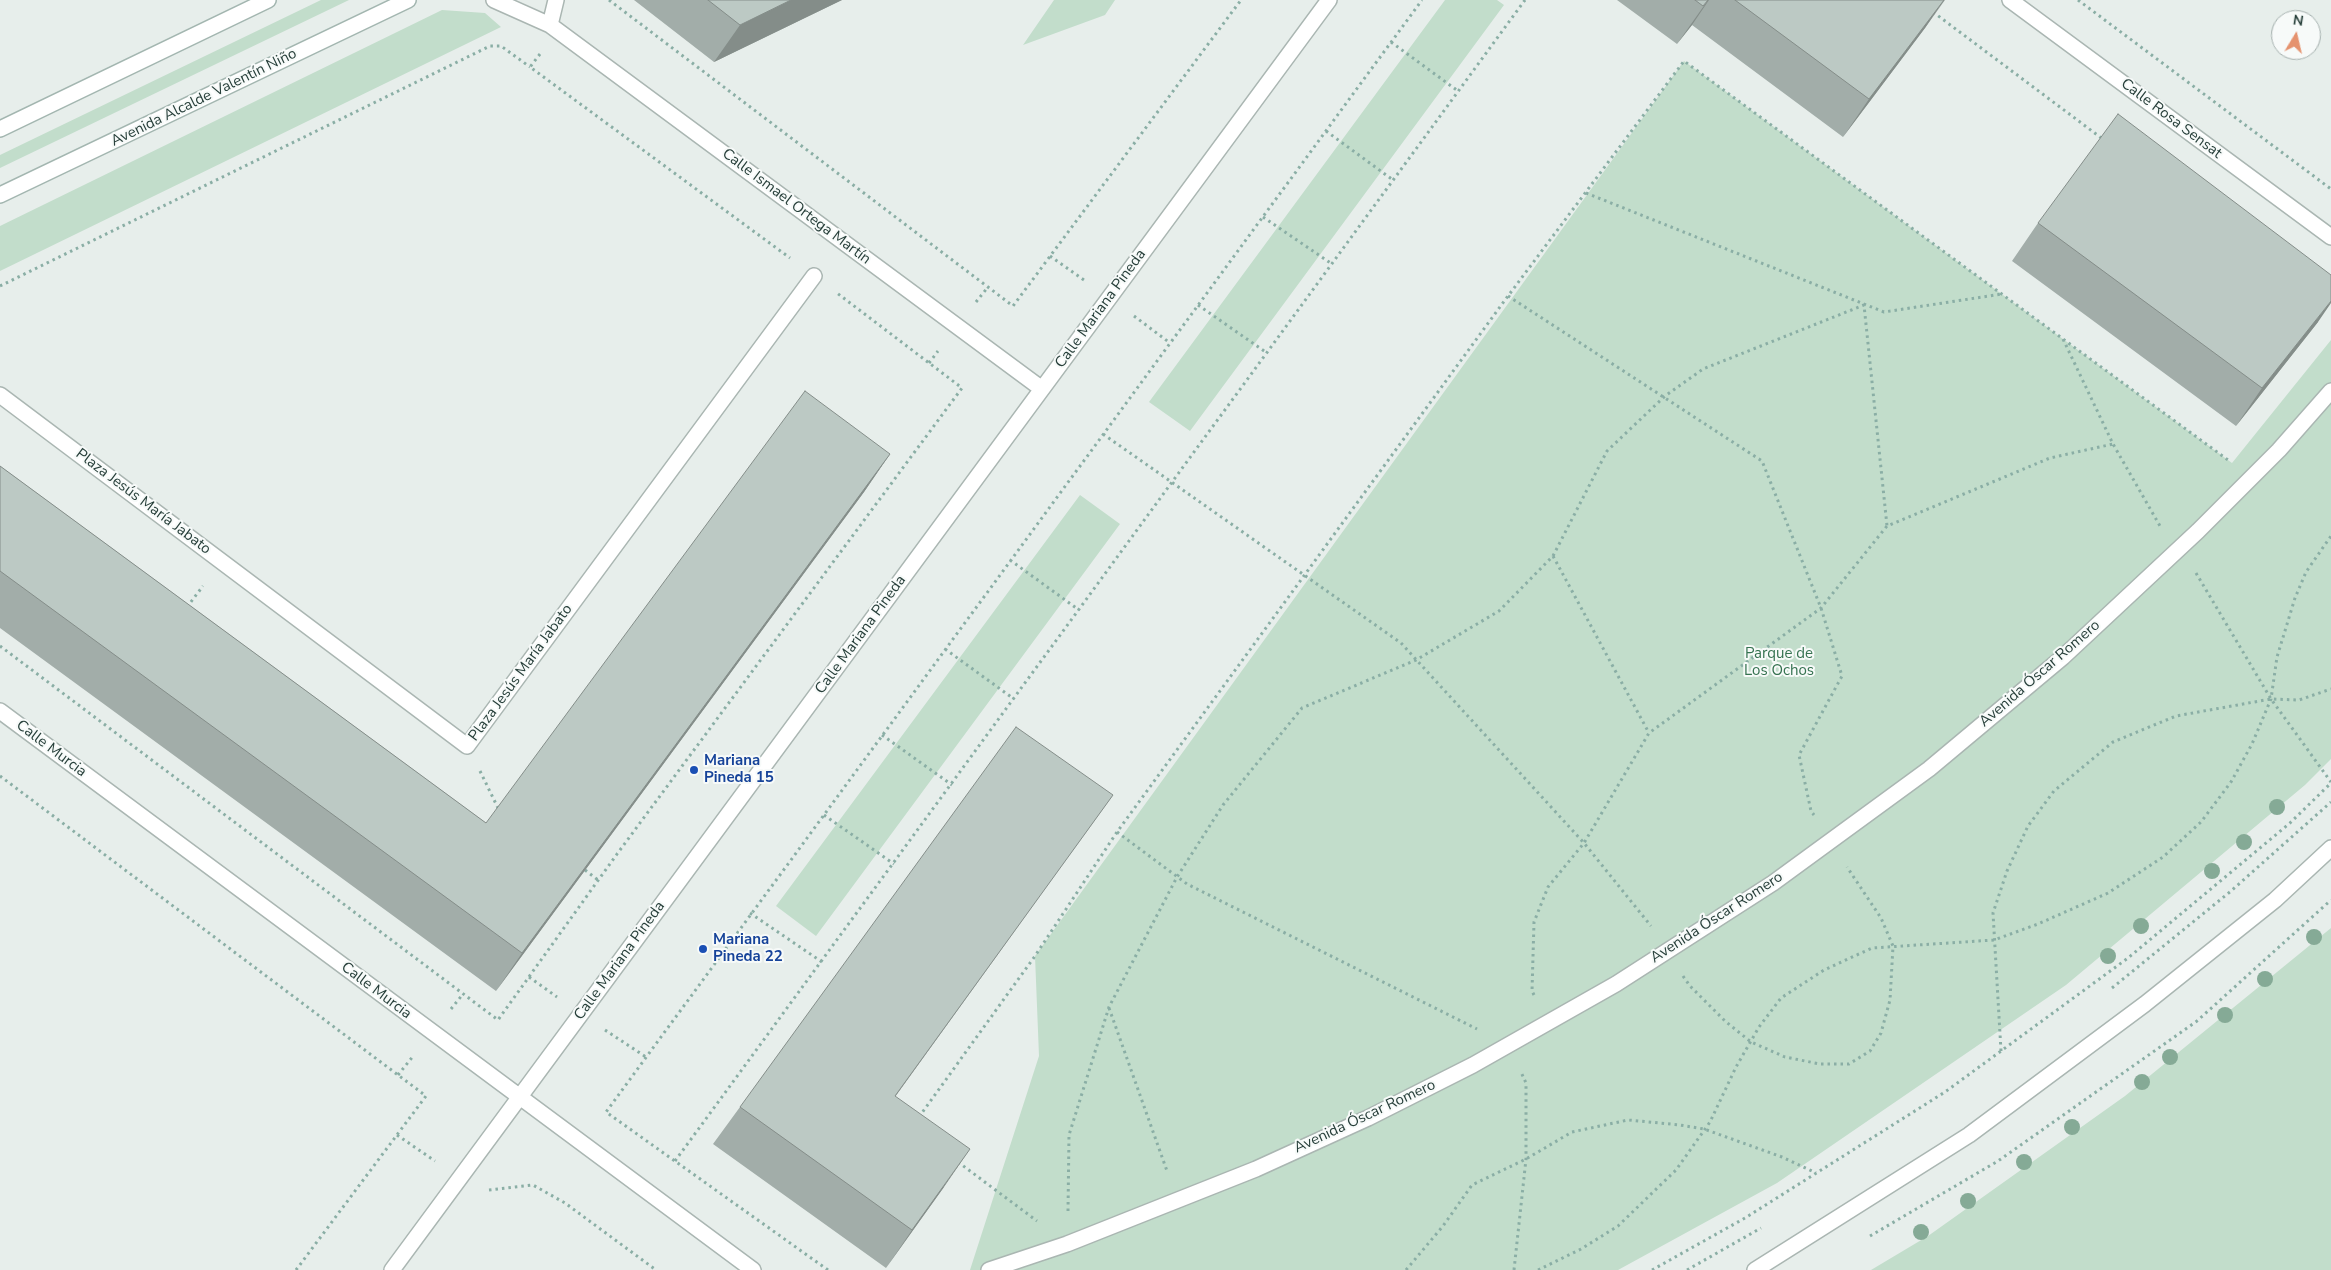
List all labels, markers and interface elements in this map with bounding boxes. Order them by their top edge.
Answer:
north arrow [2271,10,2321,60]
text: N [2292,10,2305,31]
street label: Avenida Alcalde Valentín Niño [108,45,300,151]
street label: Calle Rosa Sensat [2117,75,2225,163]
street label: Calle Ismael Ortega Martín [718,145,874,269]
street label: Calle Mariana Pineda [1052,246,1150,372]
street label: Plaza Jesús María Jabato [72,445,214,559]
street label: Calle Mariana Pineda [812,572,910,698]
street label: Plaza Jesús María Jabato [465,601,577,745]
street label: Avenida Óscar Romero [1976,617,2104,731]
park label: Parque de Los Ochos [1744,645,1814,680]
street label: Calle Murcia [12,717,90,781]
place label: Mariana Pineda 15 [704,752,774,787]
marker: Mariana Pineda 15 [688,764,700,776]
street label: Avenida Óscar Romero [1647,868,1787,968]
street label: Calle Mariana Pineda [571,898,669,1024]
place label: Mariana Pineda 22 [713,931,783,966]
marker: Mariana Pineda 22 [697,943,709,955]
street label: Calle Murcia [337,959,415,1023]
street label: Avenida Óscar Romero [1291,1076,1439,1158]

